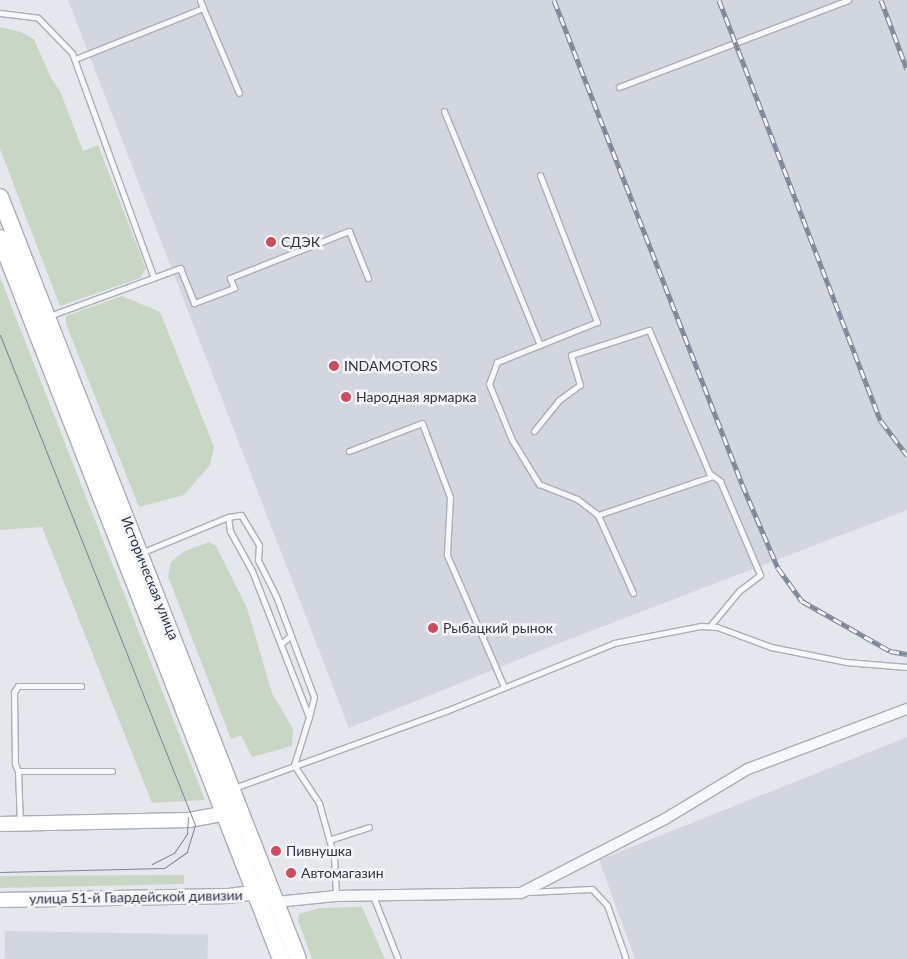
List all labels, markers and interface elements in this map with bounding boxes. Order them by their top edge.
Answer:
place label: СДЭК [281,234,320,250]
marker: СДЭК [265,236,277,248]
place label: INDAMOTORS [344,358,438,374]
marker: INDAMOTORS [328,360,340,372]
place label: Народная ярмарка [356,389,477,405]
marker: Народная ярмарка [340,391,352,403]
street label: Историческая улица [117,514,183,642]
place label: Рыбацкий рынок [443,620,553,636]
marker: Рыбацкий рынок [427,622,439,634]
place label: Пивнушка [286,843,352,859]
marker: Пивнушка [270,845,282,857]
place label: Автомагазин [301,865,384,881]
marker: Автомагазин [285,867,297,879]
street label: улица 51-й Гвардейской дивизии [29,887,243,907]

